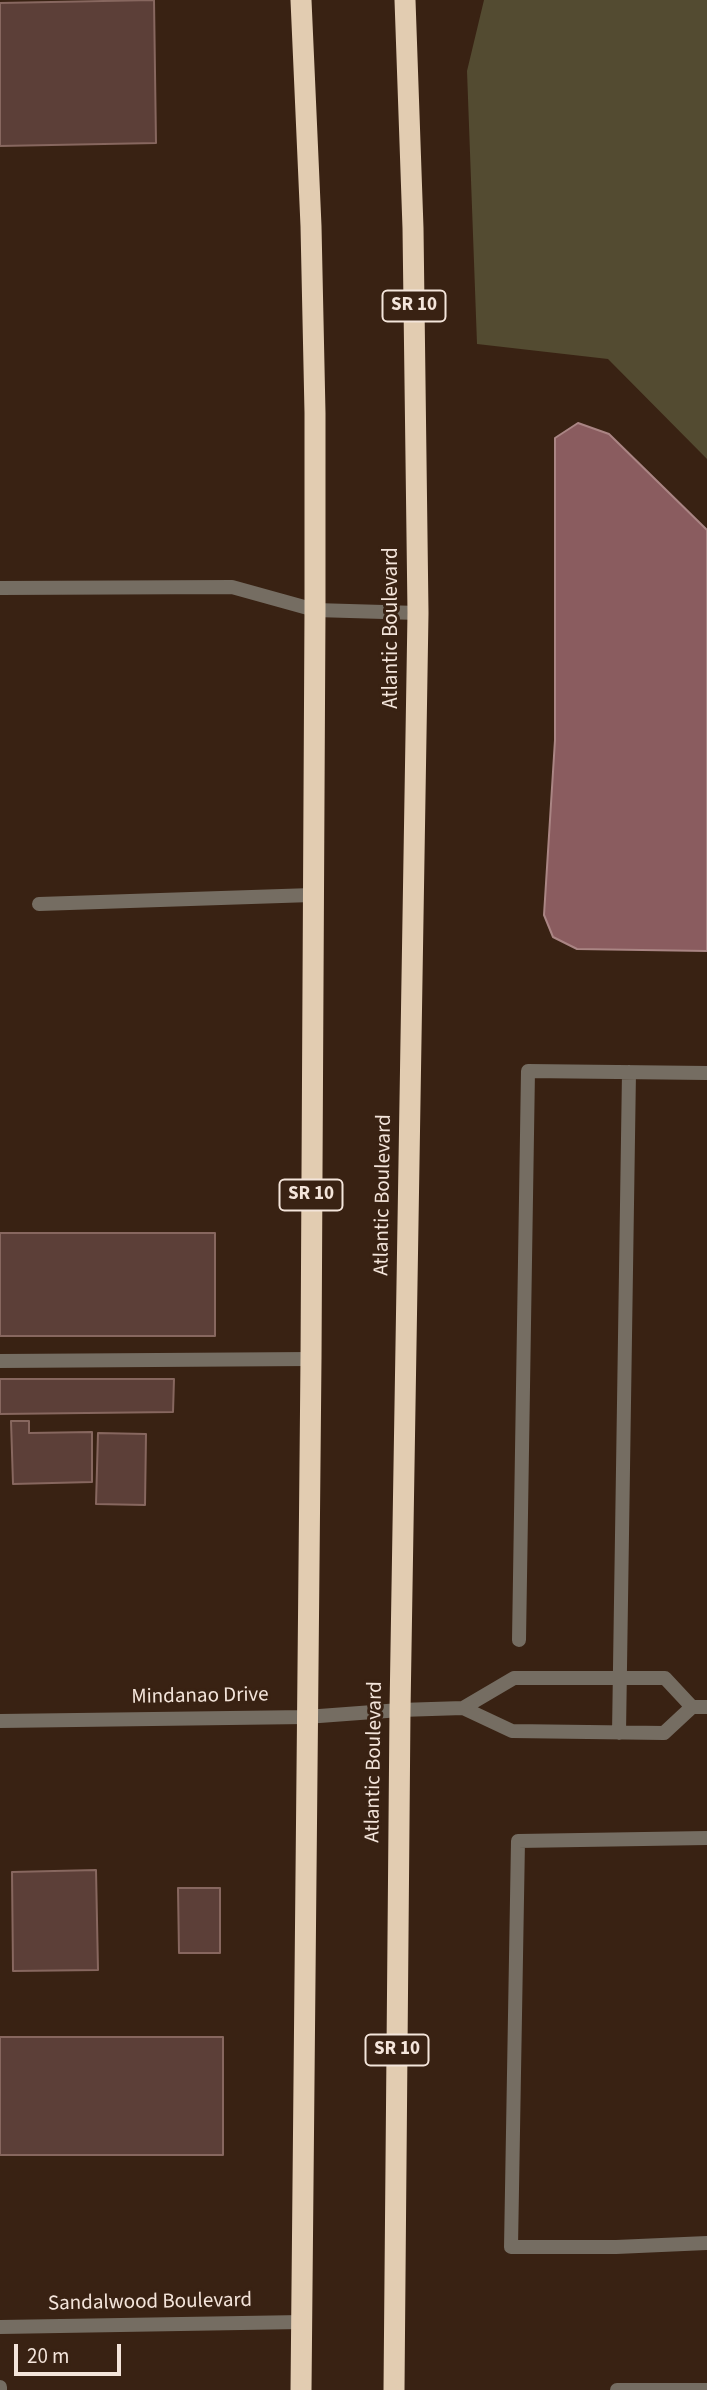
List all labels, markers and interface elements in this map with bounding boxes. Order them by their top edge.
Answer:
road number: SR 10 [382,290,446,322]
street label: Atlantic Boulevard [379,547,405,709]
street label: Atlantic Boulevard [370,1114,398,1276]
road number: SR 10 [280,1180,342,1210]
street label: Atlantic Boulevard [361,1681,389,1843]
street label: Mindanao Drive [131,1683,269,1711]
road number: SR 10 [366,2034,428,2066]
street label: Sandalwood Boulevard [48,2289,252,2317]
scale bar [18,2330,124,2374]
text: 20 m [27,2341,69,2371]

